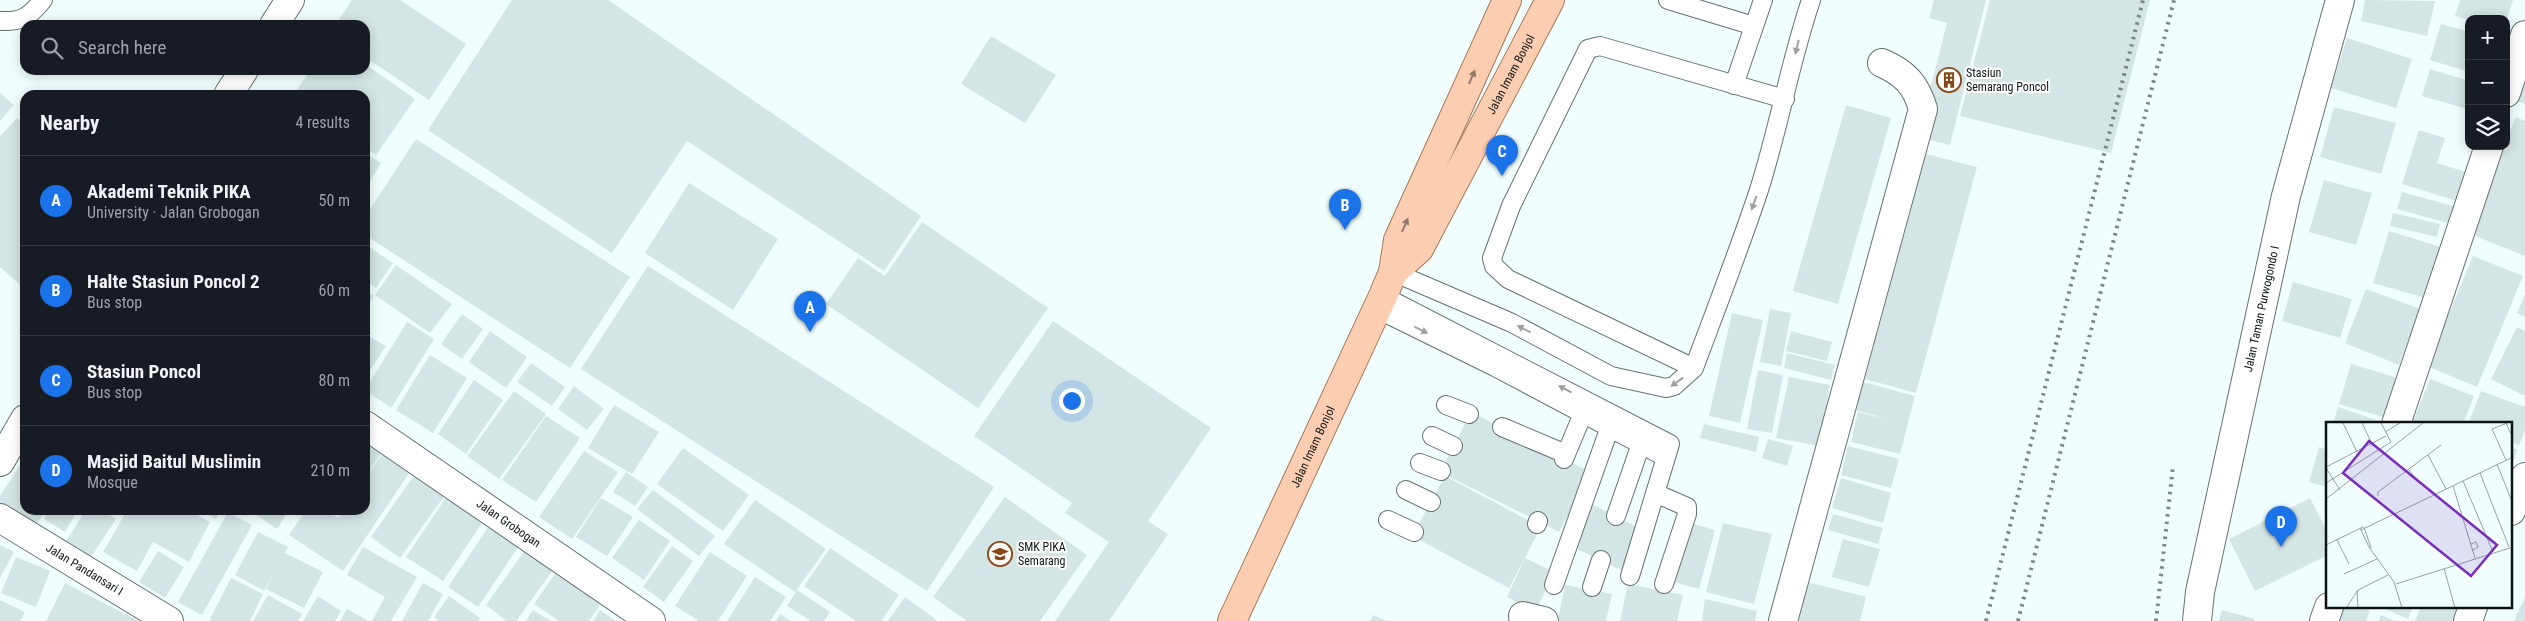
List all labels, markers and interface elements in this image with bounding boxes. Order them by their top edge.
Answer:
map controls [2465,15,2510,150]
button: + [2465,15,2510,60]
search box [20,20,370,75]
street label: Jalan Imam Bonjol [1484,32,1538,117]
icon: search [38,34,66,62]
text: Search here [78,36,166,59]
one-way arrow [1793,39,1801,54]
button: − [2465,60,2510,105]
place label: Stasiun Semarang Poncol [1966,66,2049,94]
building icon: Stasiun Semarang Poncol [1936,67,1962,93]
one-way arrow [1468,70,1476,84]
button: layers [2465,105,2510,150]
text: Nearby [40,111,99,135]
text: 4 results [295,113,350,132]
pin: C [1486,135,1518,176]
text: Akademi Teknik PIKA [87,180,251,203]
pin: B [1329,189,1361,230]
text: A [51,191,61,210]
text: 50 m [318,191,350,210]
one-way arrow [1750,196,1757,211]
text: University · Jalan Grobogan [87,203,260,222]
one-way arrow [1402,218,1410,232]
street label: Jalan Taman Purwogondo I [2241,244,2282,373]
text: Halte Stasiun Poncol 2 [87,270,260,293]
text: B [52,281,60,300]
text: 60 m [318,281,350,300]
pin: A [794,291,826,332]
text: Bus stop [87,293,142,312]
one-way arrow [1517,325,1531,333]
one-way arrow [1413,326,1428,334]
text: Stasiun Poncol [87,360,201,383]
text: C [51,371,61,390]
text: 80 m [318,371,350,390]
one-way arrow [1670,377,1684,387]
text: Bus stop [87,383,142,402]
one-way arrow [1557,385,1572,393]
your location [1059,388,1085,414]
street label: Jalan Imam Bonjol [1288,404,1338,490]
inset map [2326,422,2512,608]
text: Masjid Baitul Muslimin [87,450,261,473]
text: D [51,461,61,480]
text: 210 m [311,461,350,480]
text: Mosque [87,473,138,492]
street label: Jalan Grobogan [474,496,543,550]
pin: D [2265,506,2297,547]
place label: SMK PIKA Semarang [1018,540,1066,568]
street label: Jalan Pandansari I [43,541,126,598]
school or university icon: SMK PIKA Semarang [987,541,1013,567]

